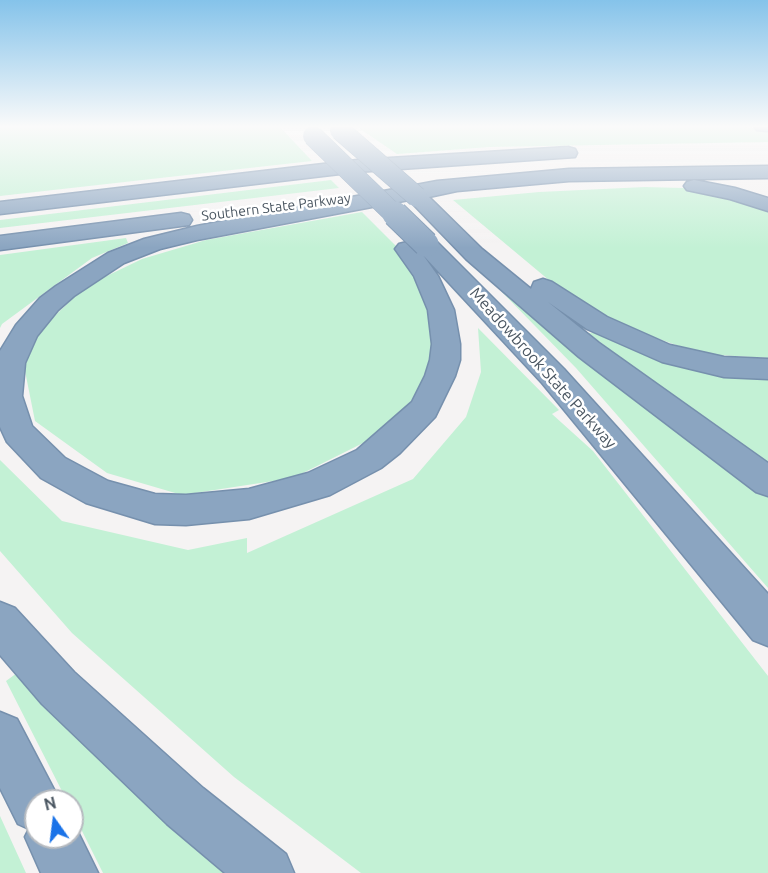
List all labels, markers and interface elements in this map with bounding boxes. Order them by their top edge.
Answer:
street label: Southern State Parkway [200,190,352,224]
street label: Meadowbrook State Parkway [466,284,620,452]
north arrow [24,789,84,849]
text: N [42,793,58,814]

